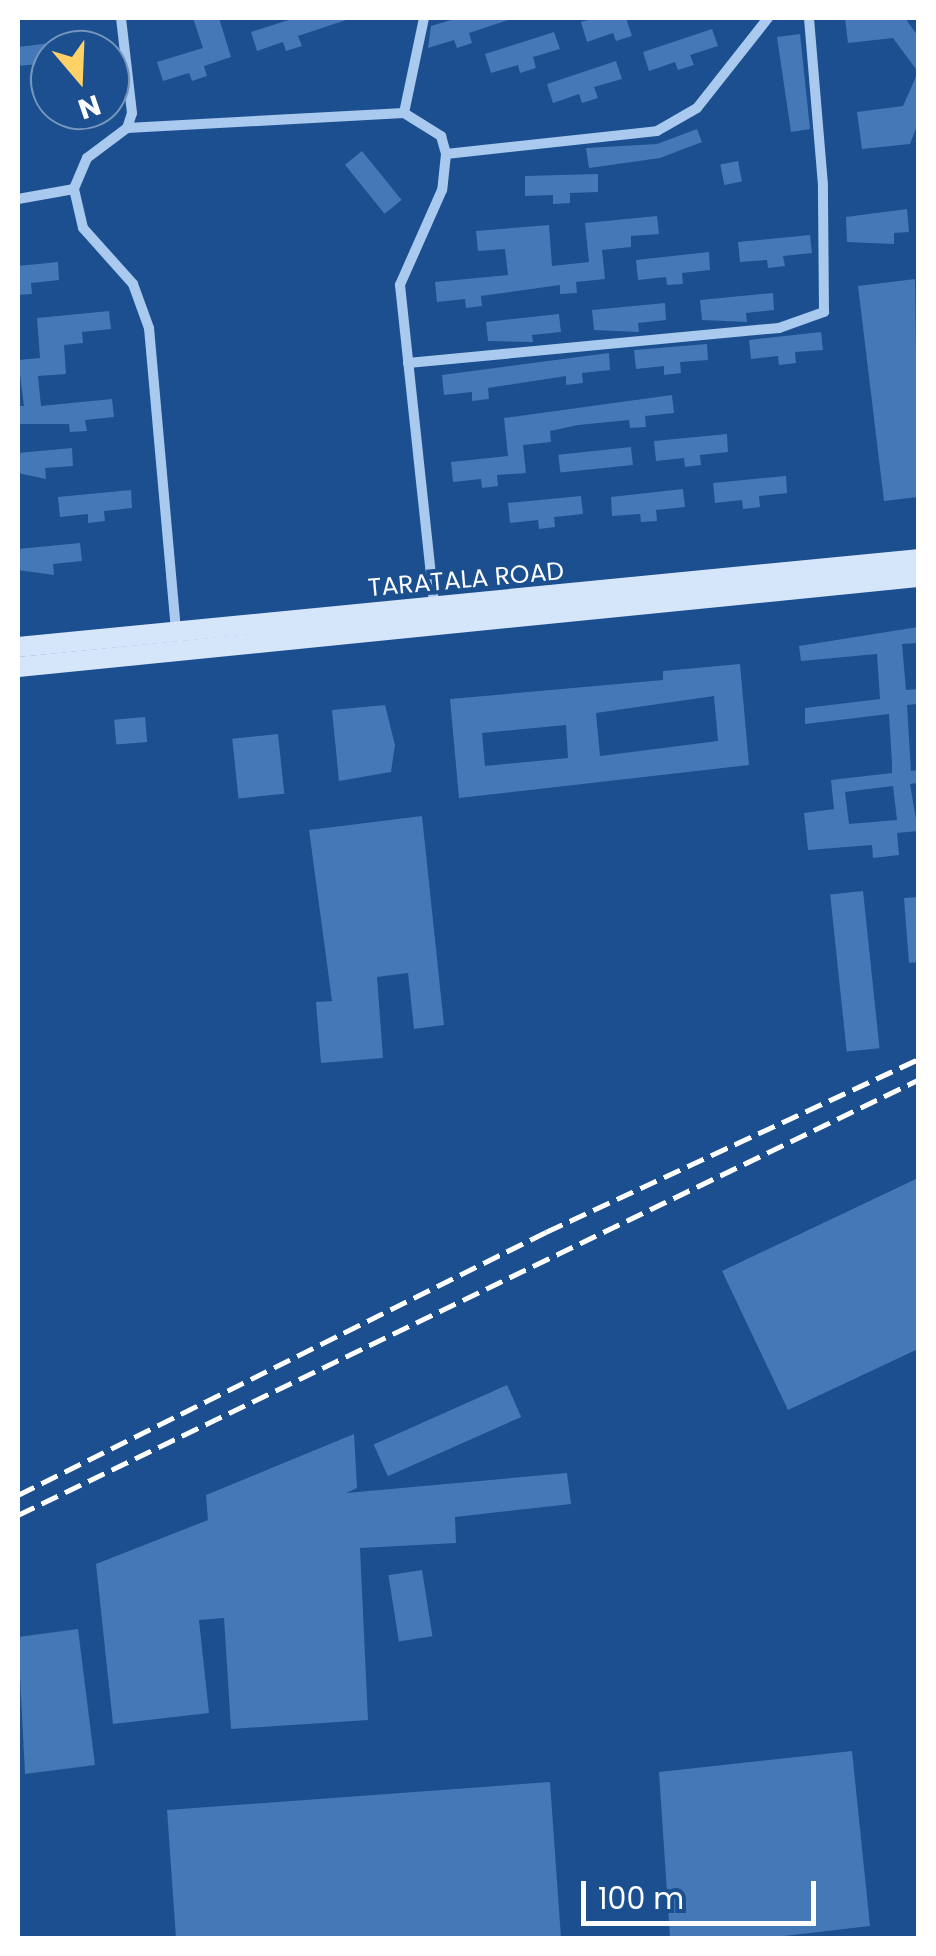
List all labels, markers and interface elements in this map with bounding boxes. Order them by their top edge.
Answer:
north arrow [30,30,130,130]
text: N [73,85,106,129]
street label: TARATALA ROAD [367,556,565,604]
scale bar [586,1861,821,1923]
text: 100 m [598,1877,684,1920]

